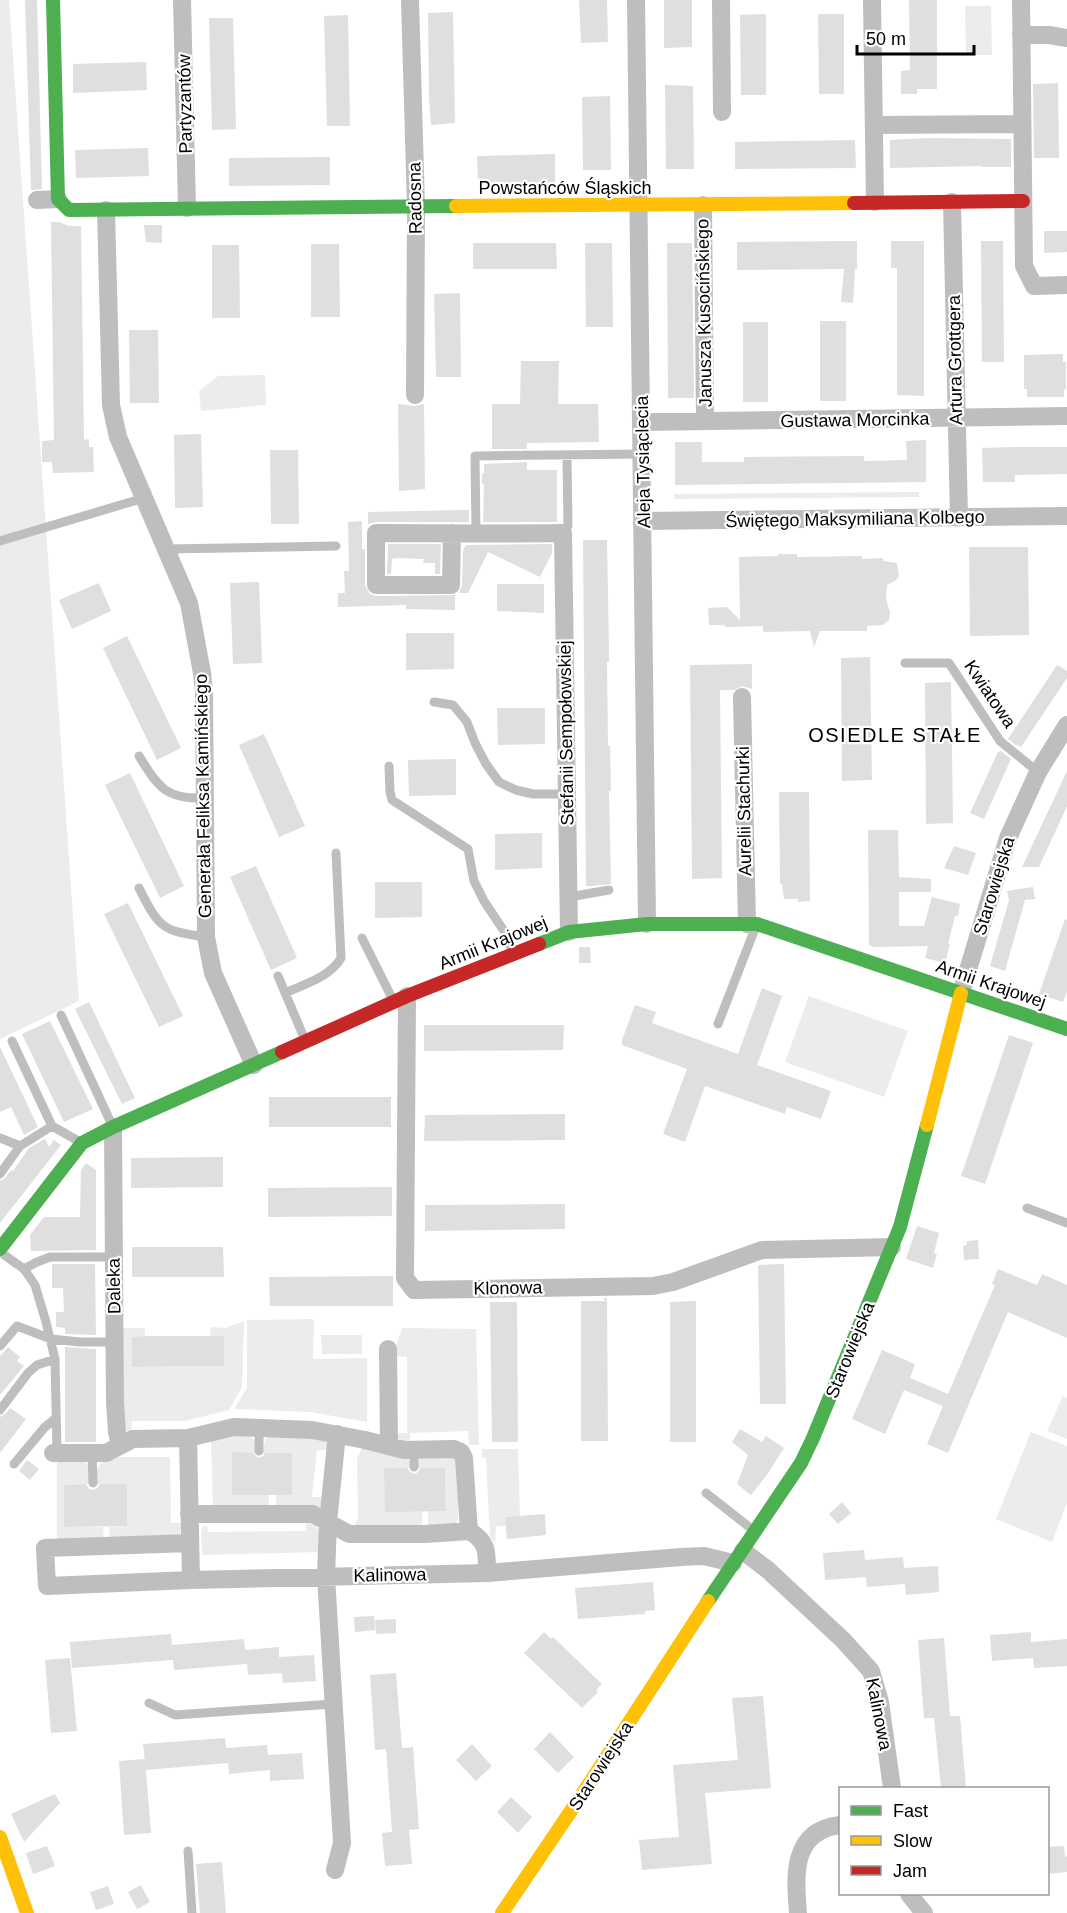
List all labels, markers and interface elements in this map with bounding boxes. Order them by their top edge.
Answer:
scale bar [857,18,974,56]
text: 50 m [866,29,906,49]
street label: Partyzantów [174,53,196,154]
street label: Radosna [404,161,426,234]
street label: Powstańców Śląskich [478,177,652,198]
street label: Janusza Kusocińskiego [692,219,716,407]
street label: Artura Grottgera [944,294,966,425]
street label: Aleja Tysiąclecia [632,394,654,529]
street label: Gustawa Morcinka [780,409,931,431]
street label: Świętego Maksymiliana Kolbego [725,506,985,531]
street label: Stefanii Sempołowskiej [554,640,578,826]
street label: Kwiatowa [960,656,1020,732]
street label: Generała Feliksa Kamińskiego [191,674,215,918]
district label: OSIEDLE STAŁE [808,724,982,746]
street label: Aurelii Stachurki [733,746,755,876]
street label: Starowiejska [970,833,1019,938]
street label: Armii Krajowej [436,912,550,974]
street label: Armii Krajowej [933,956,1049,1012]
street label: Daleka [103,1257,124,1314]
street label: Klonowa [473,1277,544,1299]
street label: Starowiejska [822,1298,879,1401]
street label: Kalinowa [353,1564,428,1586]
street label: Kalinowa [862,1676,896,1753]
street label: Starowiejska [565,1717,638,1814]
legend [839,1787,1049,1895]
text: Fast [893,1801,928,1821]
text: Slow [893,1831,933,1851]
text: Jam [893,1861,927,1881]

